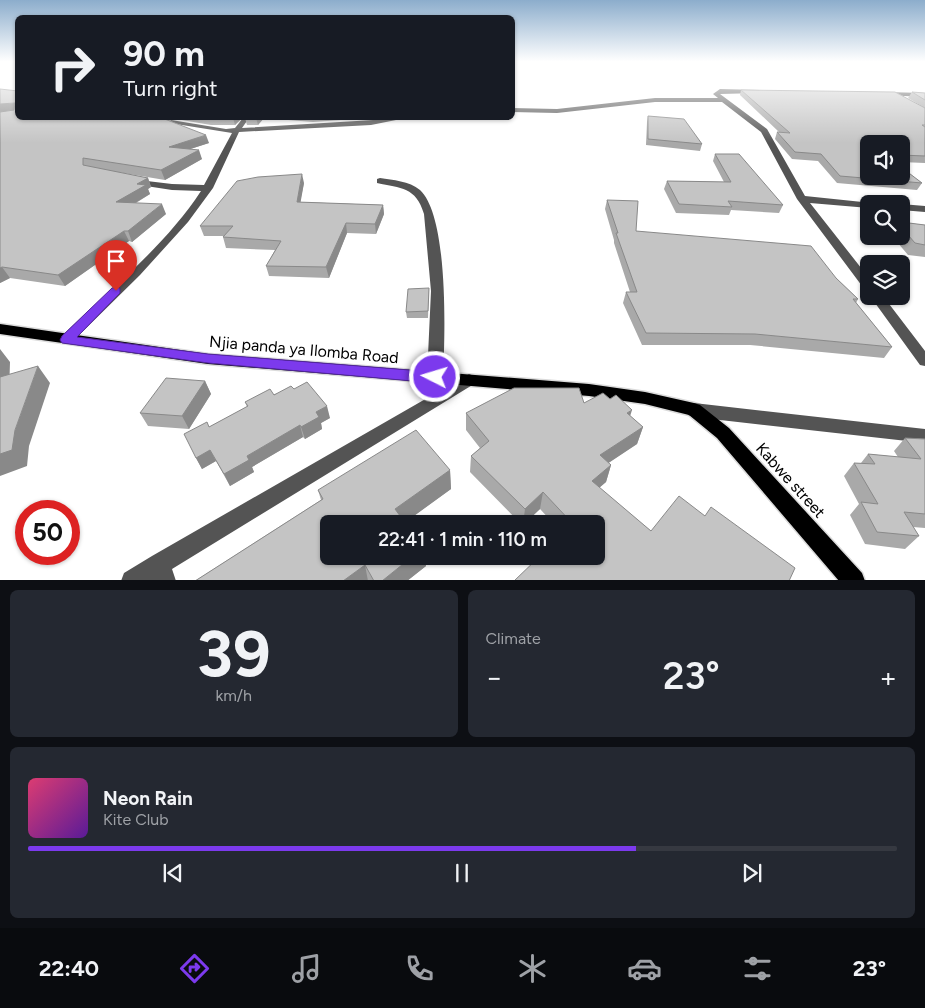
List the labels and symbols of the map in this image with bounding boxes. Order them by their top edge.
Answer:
pin [95,240,137,291]
street label: Njia panda ya Ilomba Road [209,332,399,367]
position arrow [408,350,460,402]
street label: Kabwe street [752,439,829,522]
speed limit sign: 50 [15,500,80,565]

